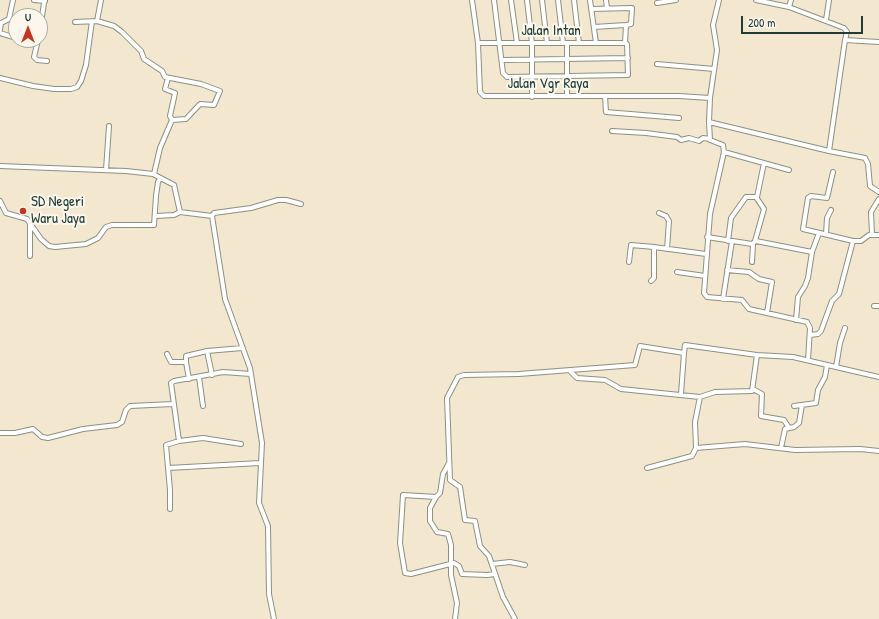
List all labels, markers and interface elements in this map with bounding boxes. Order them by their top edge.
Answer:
north arrow [8,8,48,48]
scale bar [743,8,865,34]
text: U [25,10,31,24]
text: 200 m [748,14,775,31]
street label: Jalan Intan [521,22,581,40]
street label: Jalan Vgr Raya [508,75,588,93]
place label: SD Negeri Waru Jaya [31,193,85,228]
marker: SD Negeri Waru Jaya [18,206,28,216]

